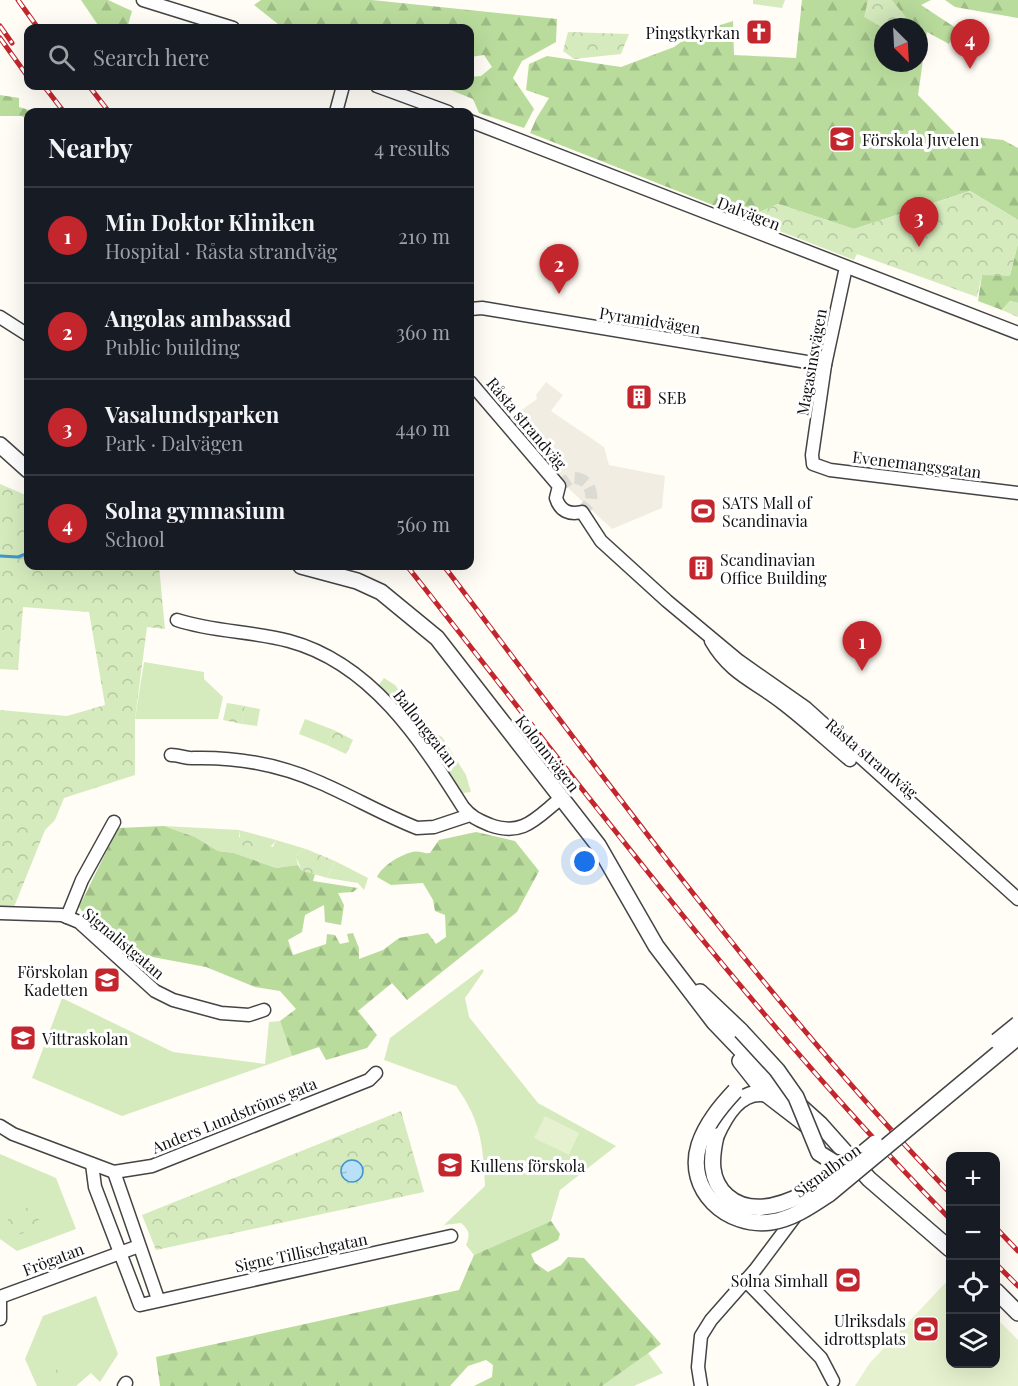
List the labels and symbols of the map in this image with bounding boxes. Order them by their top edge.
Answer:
church icon: Pingstkyrkan [744,17,774,47]
north arrow [874,18,928,72]
pin: 4 [950,20,990,69]
place label: Pingstkyrkan [646,22,740,43]
school or university icon: Förskola Juvelen [827,124,857,154]
place label: Förskola Juvelen [862,129,980,150]
street label: Dalvägen [715,191,784,235]
pin: 3 [900,198,938,247]
pin: 2 [540,244,578,294]
street label: Pyramidvägen [598,302,703,338]
street label: Magasinsvägen [791,306,831,417]
street label: Råsta strandväg [482,373,572,474]
building icon: SEB [624,382,654,412]
place label: SEB [658,387,686,408]
street label: Evenemangsgatan [851,446,983,482]
place label: SATS Mall of Scandinavia [722,492,813,531]
sports icon: SATS Mall of Scandinavia [688,496,718,526]
place label: Scandinavian Office Building [720,549,827,588]
building icon: Scandinavian Office Building [686,553,716,583]
pin: 1 [842,622,882,671]
street label: Ballonggatan [389,685,463,771]
street label: Kolonnvägen [511,710,585,796]
street label: Råsta strandväg [822,713,923,803]
your location [570,847,599,876]
street label: Signalistgatan [79,903,170,984]
place label: Förskolan Kadetten [17,961,88,1000]
school or university icon: Förskolan Kadetten [92,965,122,995]
school or university icon: Vittraskolan [8,1023,38,1053]
place label: Vittraskolan [41,1028,129,1049]
street label: Anders Lundströms gata [147,1072,320,1158]
street label: Signalbron [789,1138,865,1201]
school or university icon: Kullens förskola [435,1150,465,1180]
place label: Kullens förskola [470,1155,585,1176]
street label: Signe Tillischgatan [233,1228,370,1276]
street label: Frögatan [19,1238,87,1280]
sports icon: Solna Simhall [833,1265,863,1295]
place label: Solna Simhall [731,1270,828,1291]
place label: Ulriksdals idrottsplats [824,1310,906,1349]
sports icon: Ulriksdals idrottsplats [911,1314,941,1344]

